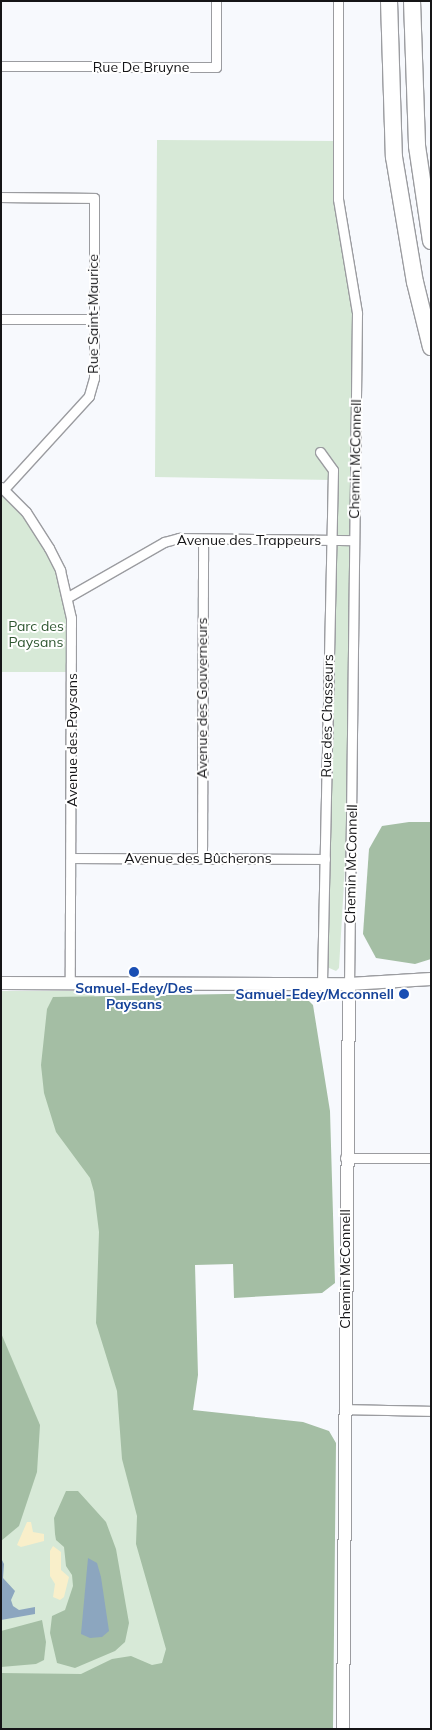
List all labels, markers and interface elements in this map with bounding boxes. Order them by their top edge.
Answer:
street label: Rue De Bruyne [93,59,189,75]
street label: Rue Saint-Maurice [85,254,101,374]
street label: Chemin McConnell [346,399,364,519]
street label: Avenue des Trappeurs [177,532,321,548]
street label: Avenue des Gouverneurs [194,617,210,779]
park label: Parc des Paysans [8,618,64,650]
street label: Rue des Chasseurs [318,654,336,778]
street label: Avenue des Paysans [64,673,80,807]
street label: Chemin McConnell [342,804,360,924]
street label: Avenue des Bûcherons [124,850,272,866]
marker: Samuel-Edey/Des Paysans [128,966,140,978]
place label: Samuel-Edey/Des Paysans [75,980,193,1012]
place label: Samuel-Edey/Mcconnell [236,986,394,1002]
marker: Samuel-Edey/Mcconnell [398,988,410,1000]
street label: Chemin McConnell [337,1209,353,1329]

